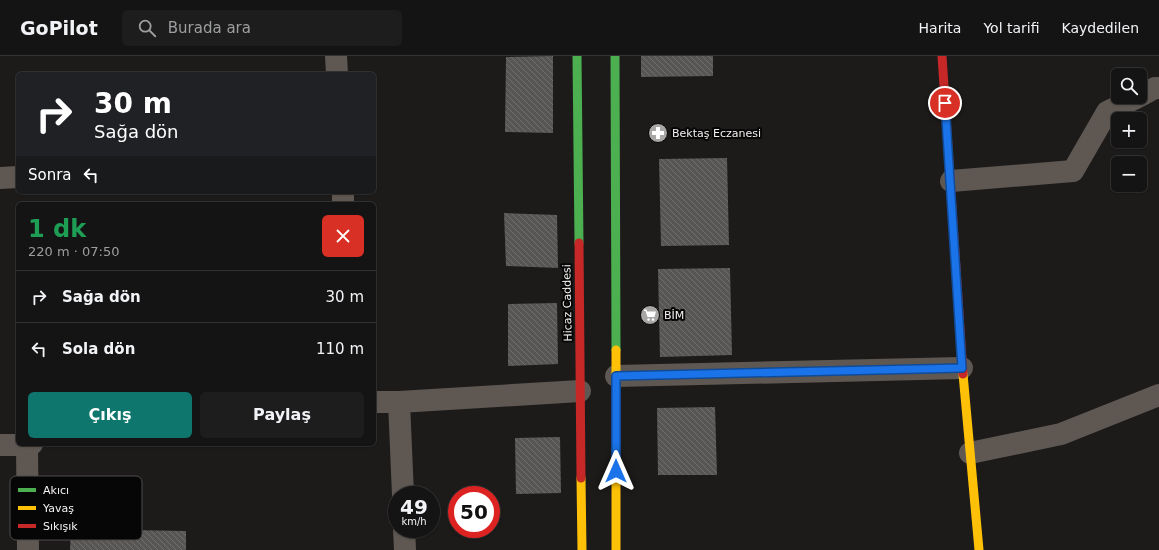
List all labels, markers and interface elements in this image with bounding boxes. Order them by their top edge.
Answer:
search box [122,10,402,46]
text: GoPilot [20,17,98,39]
icon: search [136,17,158,39]
text: Burada ara [168,19,251,37]
text: Harita [919,20,961,36]
text: Yol tarifi [983,20,1040,36]
text: Kaydedilen [1062,20,1139,36]
map controls [1111,68,1147,192]
button: search [1111,68,1147,104]
pin [928,86,962,120]
text: 30 m [94,87,172,120]
icon: right [28,88,80,140]
icon: arrive [934,92,956,114]
button: + [1111,112,1147,148]
text: Sağa dön [94,121,178,142]
pharmacy icon: Bektaş Eczanesi [647,122,669,144]
place label: Bektaş Eczanesi [672,127,761,140]
button: − [1111,156,1147,192]
icon: left [80,164,102,186]
text: Sonra [28,166,72,184]
text: 1 dk [28,215,86,243]
button: close [322,215,364,257]
text: 220 m · 07:50 [28,244,119,259]
street label: Hicaz Caddesi [560,264,575,342]
icon: right [28,286,50,308]
text: Sağa dön [62,288,141,306]
text: 30 m [326,288,364,306]
supermarket icon: BİM [639,304,661,326]
place label: BİM [664,309,684,322]
icon: left [28,338,50,360]
text: Sola dön [62,340,135,358]
text: 110 m [316,340,364,358]
button: Çıkış [28,392,192,438]
button: Paylaş [200,392,364,438]
position arrow [595,450,637,492]
legend [10,476,142,540]
text: Akıcı [43,484,69,497]
speed limit sign: 50 [448,486,500,538]
text: 49 [400,495,428,519]
text: Yavaş [42,502,74,515]
text: km/h [401,516,427,527]
text: Sıkışık [43,520,78,533]

